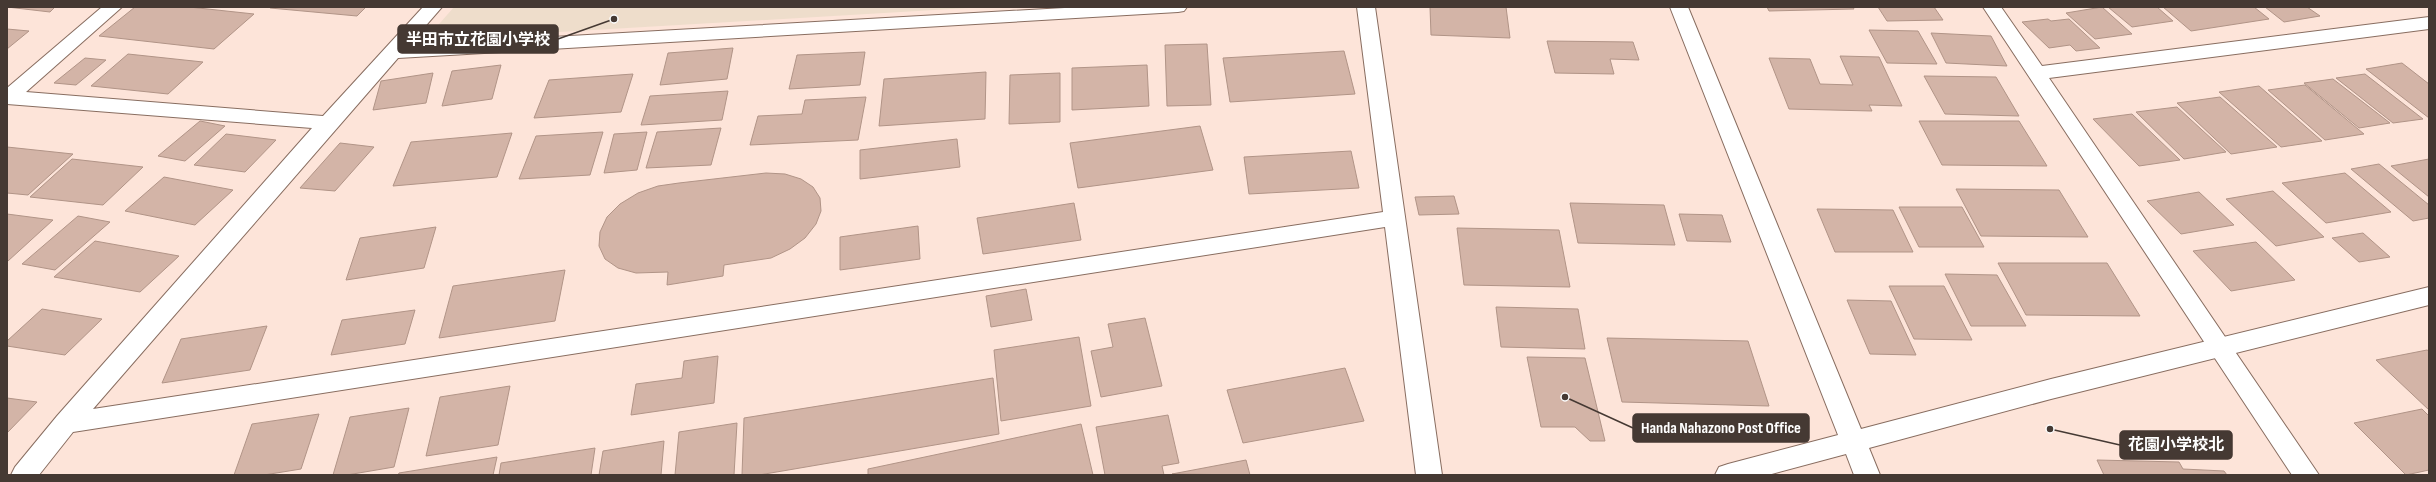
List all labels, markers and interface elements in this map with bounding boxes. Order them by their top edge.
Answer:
callout: 半田市立花園小学校 [398,25,558,53]
text: 半田市立花園小学校 [406,31,550,50]
callout: Handa Nahazono Post Office [1633,414,1809,442]
text: Handa Nahazono Post Office [1641,419,1801,438]
callout: 花園小学校北 [2120,431,2232,459]
text: 花園小学校北 [2128,436,2224,455]

